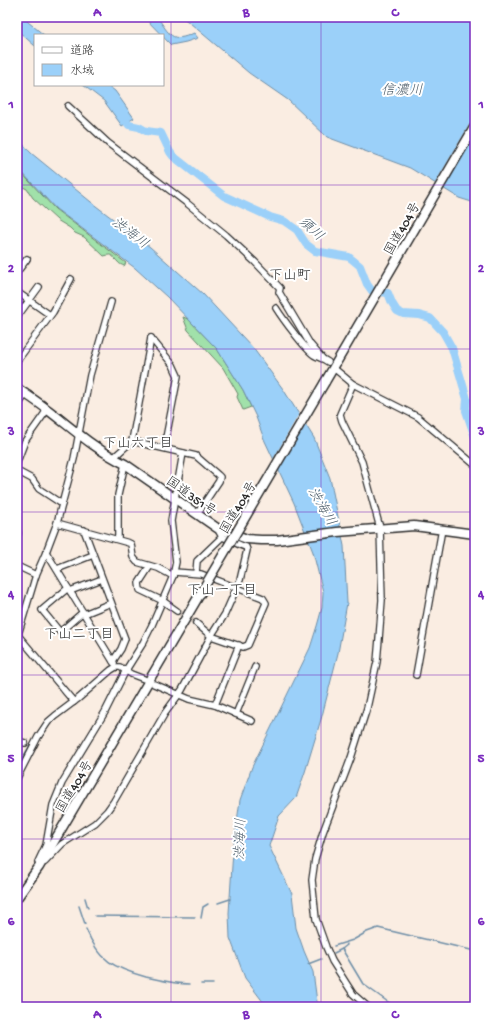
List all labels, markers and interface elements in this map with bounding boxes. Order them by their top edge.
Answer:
text: A [92,6,102,21]
text: B [242,6,251,21]
text: C [390,6,400,21]
legend [34,34,164,86]
text: 道路 [70,44,94,59]
text: 水域 [70,64,94,79]
water label: 信濃川 [381,82,423,100]
text: 1 [7,98,14,113]
text: 1 [477,98,484,113]
street label: 国道404号 [381,200,424,258]
water label: 渋海川 [108,214,152,253]
water label: 須川 [294,214,326,246]
text: 2 [8,262,15,277]
text: 2 [478,262,485,277]
district label: 下山町 [269,268,311,285]
text: 3 [7,425,15,440]
text: 3 [477,425,485,440]
district label: 下山六丁目 [103,436,173,453]
street label: 国道351号 [163,473,219,520]
street label: 国道404号 [217,479,261,537]
water label: 渋海川 [303,484,340,530]
district label: 下山一丁目 [187,583,257,600]
text: 4 [7,588,15,603]
text: 4 [477,588,485,603]
district label: 下山二丁目 [44,627,114,644]
text: 5 [8,752,15,767]
text: 5 [478,752,485,767]
street label: 国道404号 [53,758,97,816]
water label: 渋海川 [231,818,251,860]
text: 6 [8,915,15,930]
text: 6 [478,915,485,930]
text: A [92,1008,102,1023]
text: B [242,1008,251,1023]
text: C [390,1008,400,1023]

